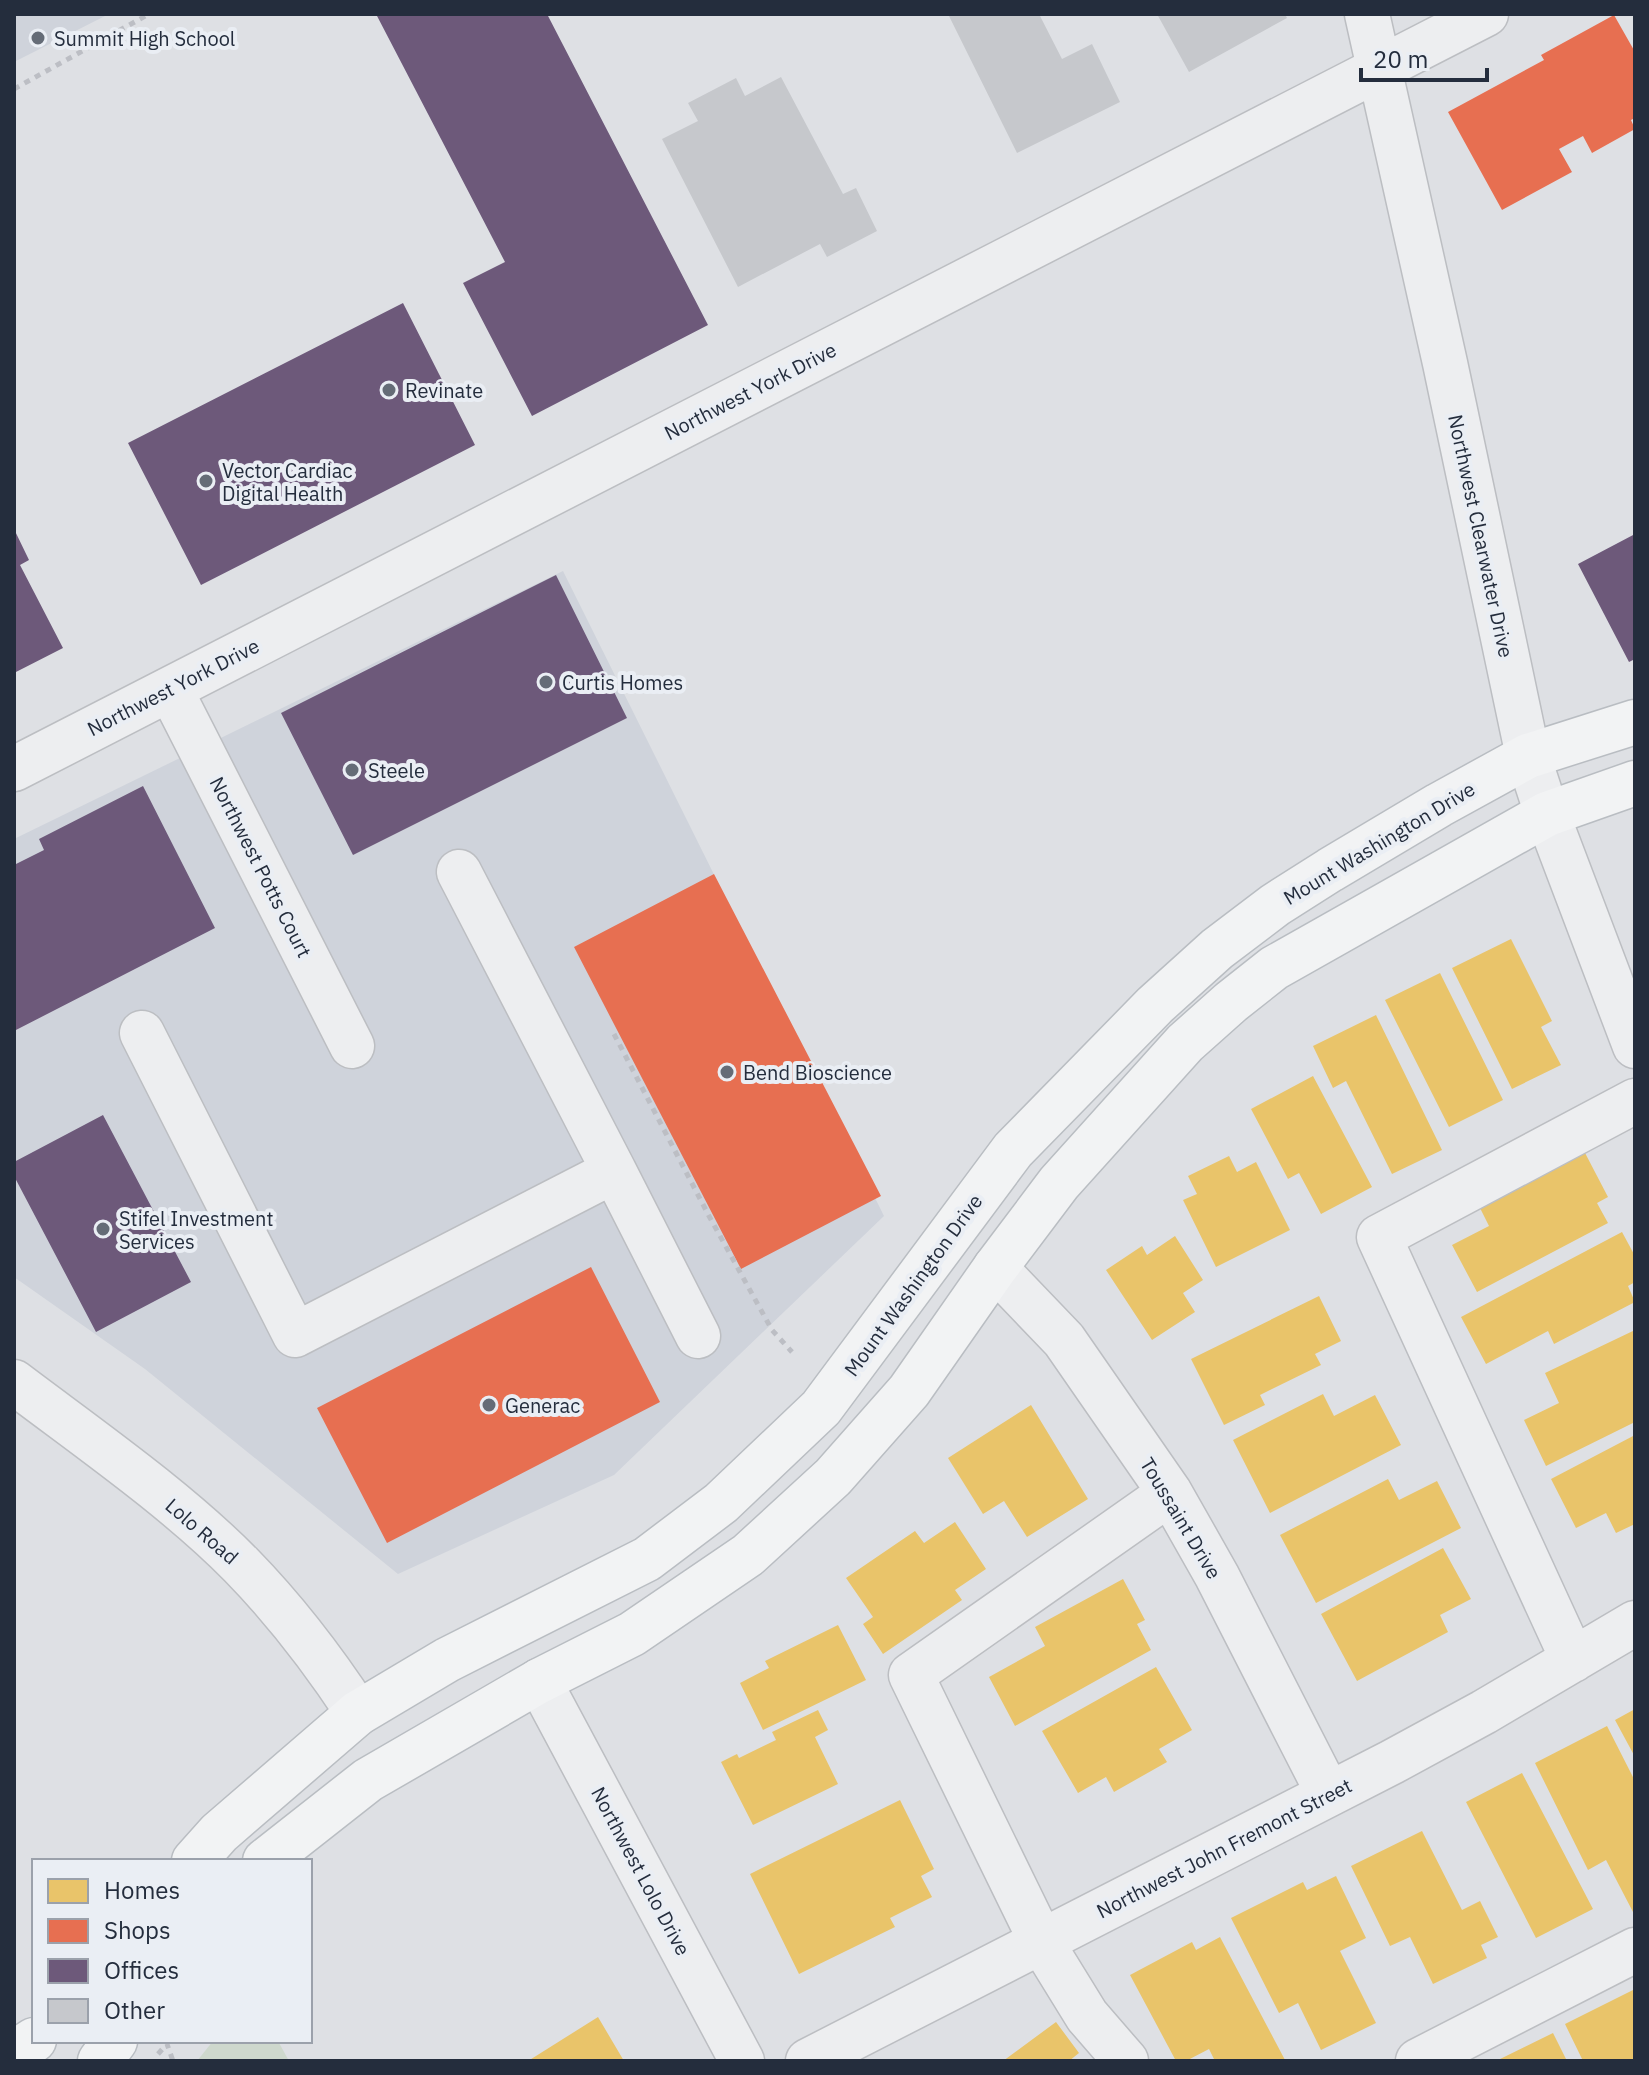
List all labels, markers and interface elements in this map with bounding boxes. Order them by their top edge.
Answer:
place label: Summit High School [54,25,235,52]
marker: Summit High School [29,29,47,47]
scale bar [1361,32,1487,82]
text: 20 m [1373,43,1428,75]
street label: Northwest York Drive [659,336,841,446]
place label: Revinate [405,377,483,404]
marker: Revinate [380,381,398,399]
street label: Northwest Clearwater Drive [1442,412,1520,660]
place label: Vector Cardiac Digital Health [222,457,352,507]
marker: Vector Cardiac Digital Health [197,472,215,490]
street label: Northwest York Drive [82,632,264,742]
place label: Curtis Homes [562,669,683,696]
marker: Curtis Homes [537,673,555,691]
place label: Steele [368,757,425,784]
marker: Steele [343,761,361,779]
street label: Northwest Potts Court [204,772,318,962]
street label: Mount Washington Drive [1278,775,1480,911]
place label: Bend Bioscience [743,1059,892,1086]
marker: Bend Bioscience [718,1063,736,1081]
street label: Mount Washington Drive [838,1189,988,1381]
place label: Stifel Investment Services [119,1205,273,1255]
marker: Stifel Investment Services [94,1220,112,1238]
place label: Generac [505,1392,580,1419]
marker: Generac [480,1396,498,1414]
street label: Toussaint Drive [1134,1452,1228,1584]
street label: Lolo Road [160,1492,244,1570]
street label: Northwest John Fremont Street [1092,1772,1356,1924]
street label: Northwest Lolo Drive [585,1782,697,1960]
legend [32,1859,312,2043]
text: Homes [104,1874,180,1906]
text: Shops [104,1914,171,1946]
text: Offices [104,1954,179,1986]
text: Other [104,1994,165,2026]

